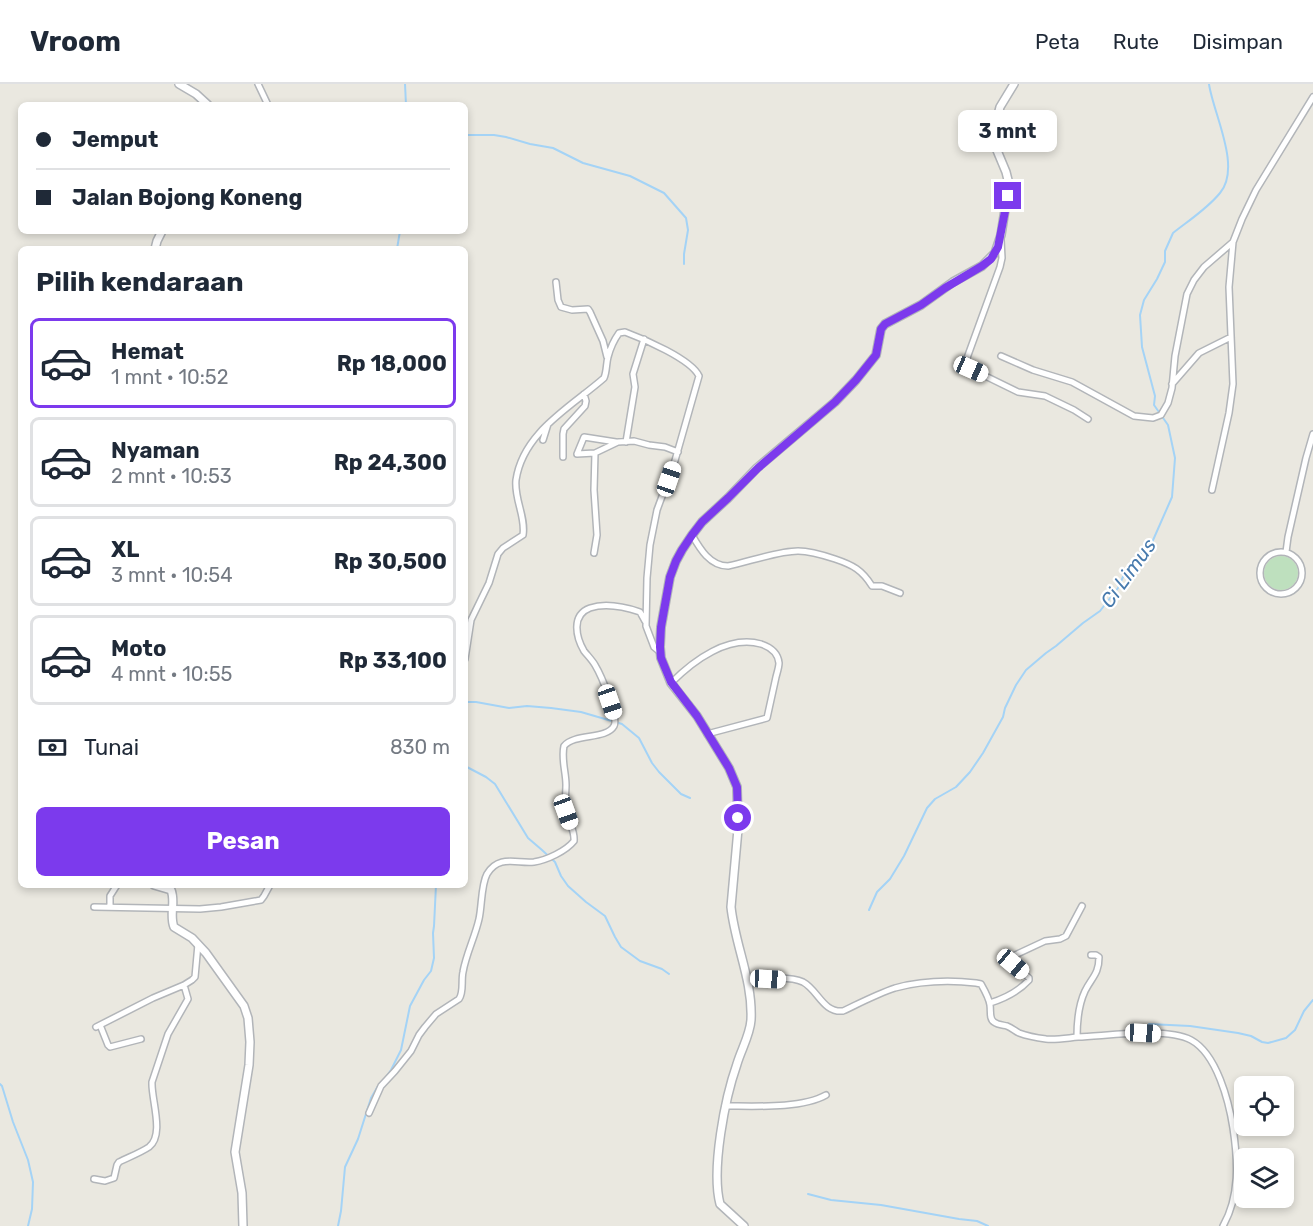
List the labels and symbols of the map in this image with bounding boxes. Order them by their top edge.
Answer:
callout: 3 mnt [958,109,1058,151]
route end [994,182,1021,209]
car [951,353,991,385]
car [655,459,683,499]
water label: Ci Limus [1095,534,1161,612]
car [596,682,624,722]
car [551,792,581,832]
route start [724,804,751,831]
car [993,946,1033,982]
car [750,969,786,989]
car [1125,1023,1161,1043]

